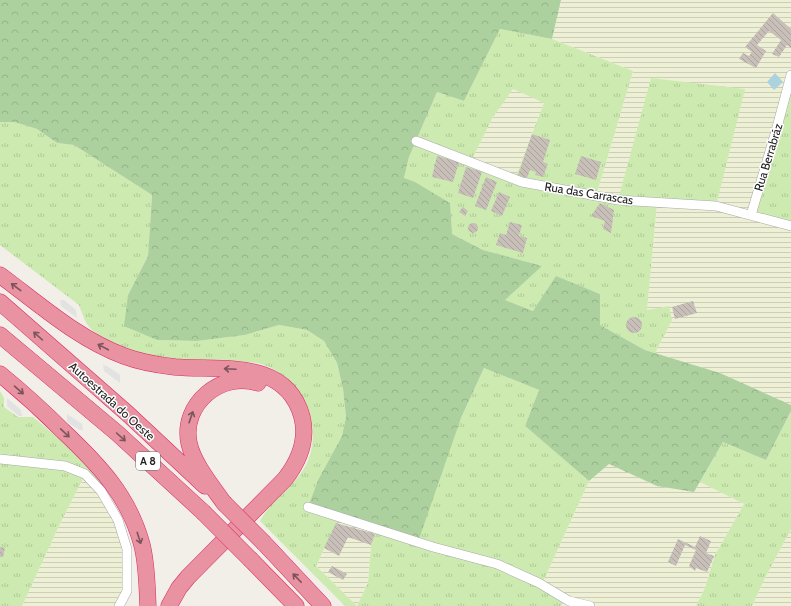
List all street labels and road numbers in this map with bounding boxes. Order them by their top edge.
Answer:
street label: Rua Berrabráz [751,121,786,193]
street label: Rua das Carrascas [544,179,634,207]
street label: Autoestrada do Oeste [66,359,158,443]
road number: A 8 [136,452,160,470]

